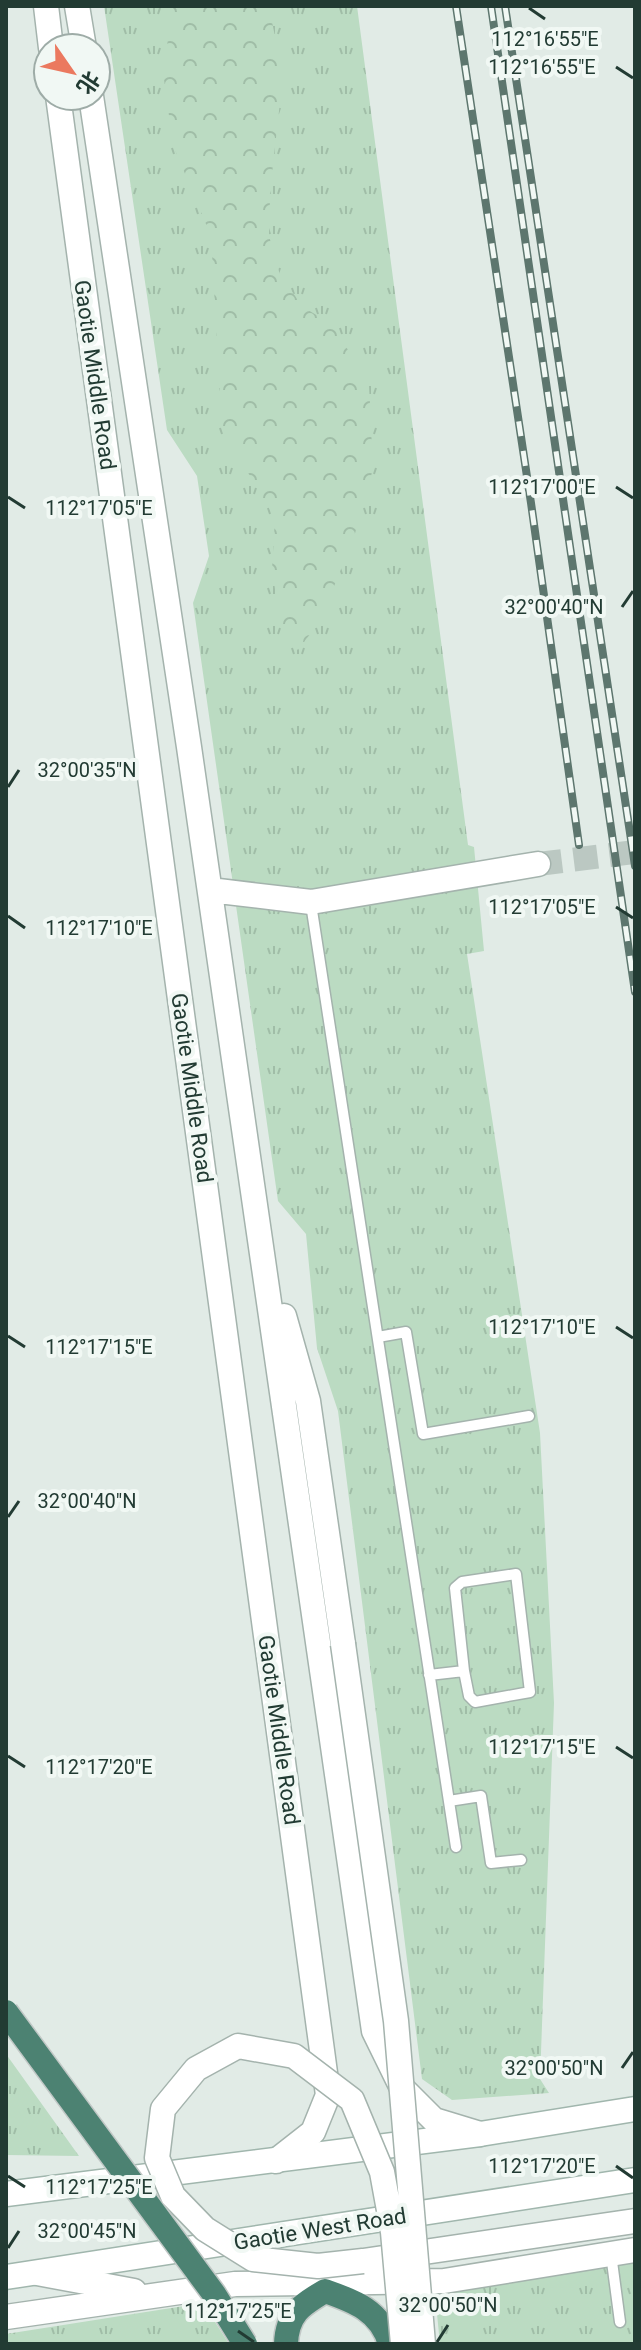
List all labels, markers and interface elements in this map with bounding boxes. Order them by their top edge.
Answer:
text: 112°16'55"E [491,27,599,51]
north arrow [32,32,112,112]
text: 112°16'55"E [488,55,596,79]
text: 北 [72,67,105,99]
street label: Gaotie Middle Road [69,278,121,472]
text: 112°17'00"E [488,475,596,499]
text: 112°17'05"E [45,496,153,520]
text: 32°00'40"N [504,595,604,619]
text: 32°00'35"N [37,758,137,782]
text: 112°17'05"E [488,895,596,919]
text: 112°17'10"E [45,916,153,940]
street label: Gaotie Middle Road [166,991,218,1185]
text: 112°17'10"E [488,1315,596,1339]
text: 112°17'15"E [45,1335,153,1359]
text: 32°00'40"N [37,1489,137,1513]
street label: Gaotie Middle Road [253,1633,305,1827]
text: 112°17'15"E [488,1735,596,1759]
text: 112°17'20"E [45,1755,153,1779]
text: 32°00'50"N [504,2056,604,2080]
text: 112°17'20"E [488,2154,596,2178]
text: 112°17'25"E [45,2175,153,2199]
street label: Gaotie West Road [232,2203,408,2255]
text: 32°00'45"N [37,2219,137,2243]
text: 32°00'50"N [398,2293,498,2317]
text: 112°17'25"E [184,2299,292,2323]

